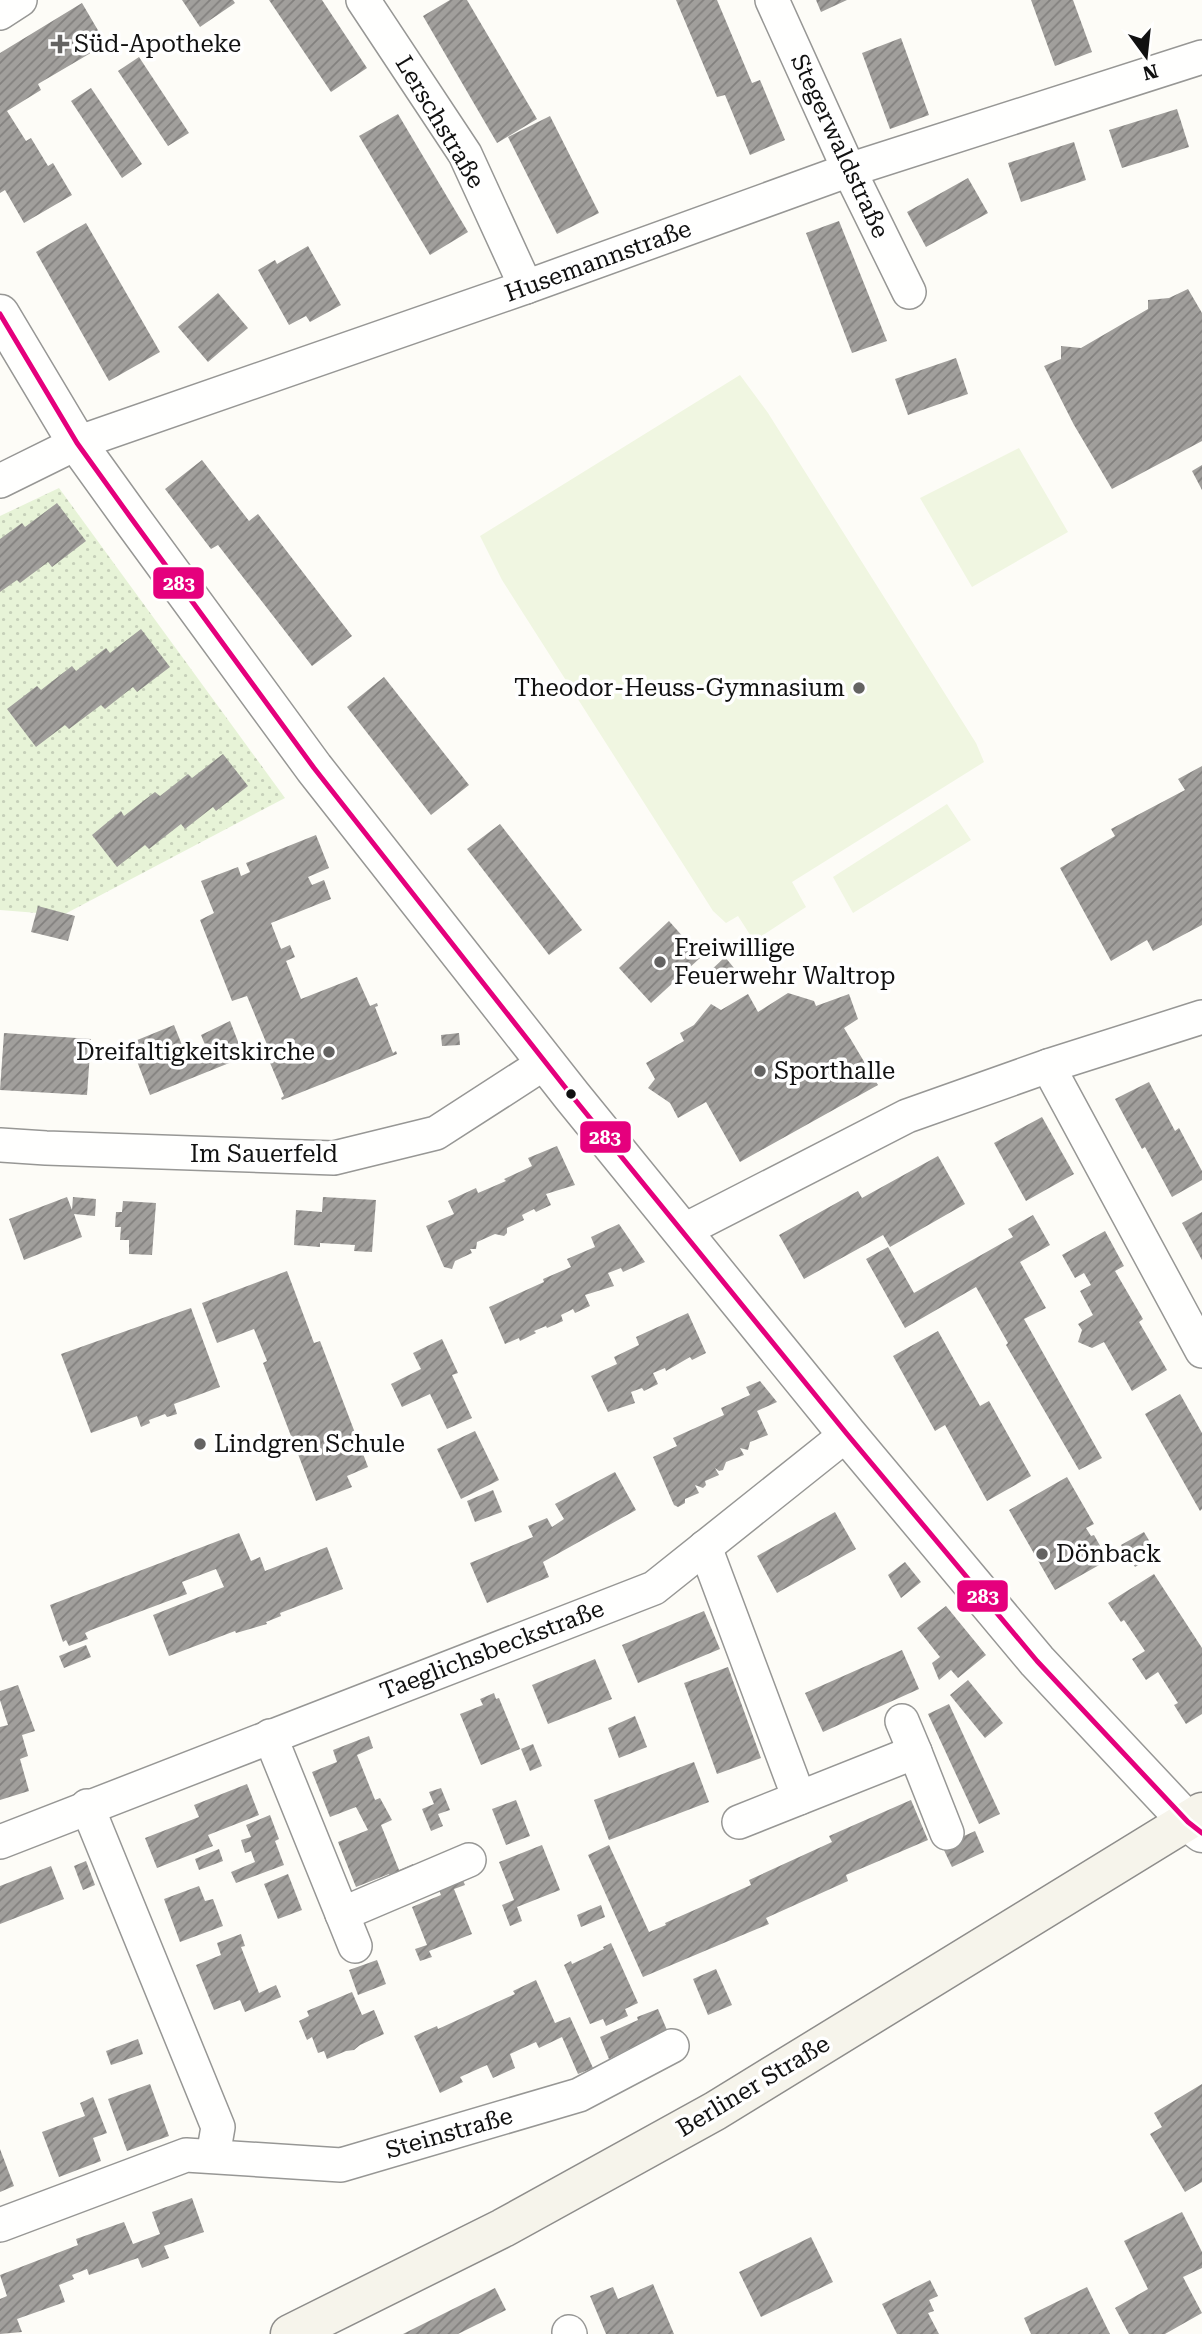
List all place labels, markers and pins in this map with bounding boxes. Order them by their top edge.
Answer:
place label: Süd-Apotheke [74,30,241,58]
marker: Süd-Apotheke [52,36,68,52]
place label: Theodor-Heuss-Gymnasium [514,674,845,702]
marker: Theodor-Heuss-Gymnasium [851,680,867,696]
place label: Freiwillige Feuerwehr Waltrop [674,934,896,990]
marker: Freiwillige Feuerwehr Waltrop [652,954,668,970]
place label: Dreifaltigkeitskirche [76,1038,315,1066]
marker: Dreifaltigkeitskirche [321,1044,337,1060]
place label: Sporthalle [774,1057,895,1085]
marker: Sporthalle [752,1063,768,1079]
unlabelled marker [564,1087,578,1101]
place label: Lindgren Schule [214,1430,405,1458]
marker: Lindgren Schule [192,1436,208,1452]
place label: Dönback [1056,1540,1161,1568]
marker: Dönback [1034,1546,1050,1562]

